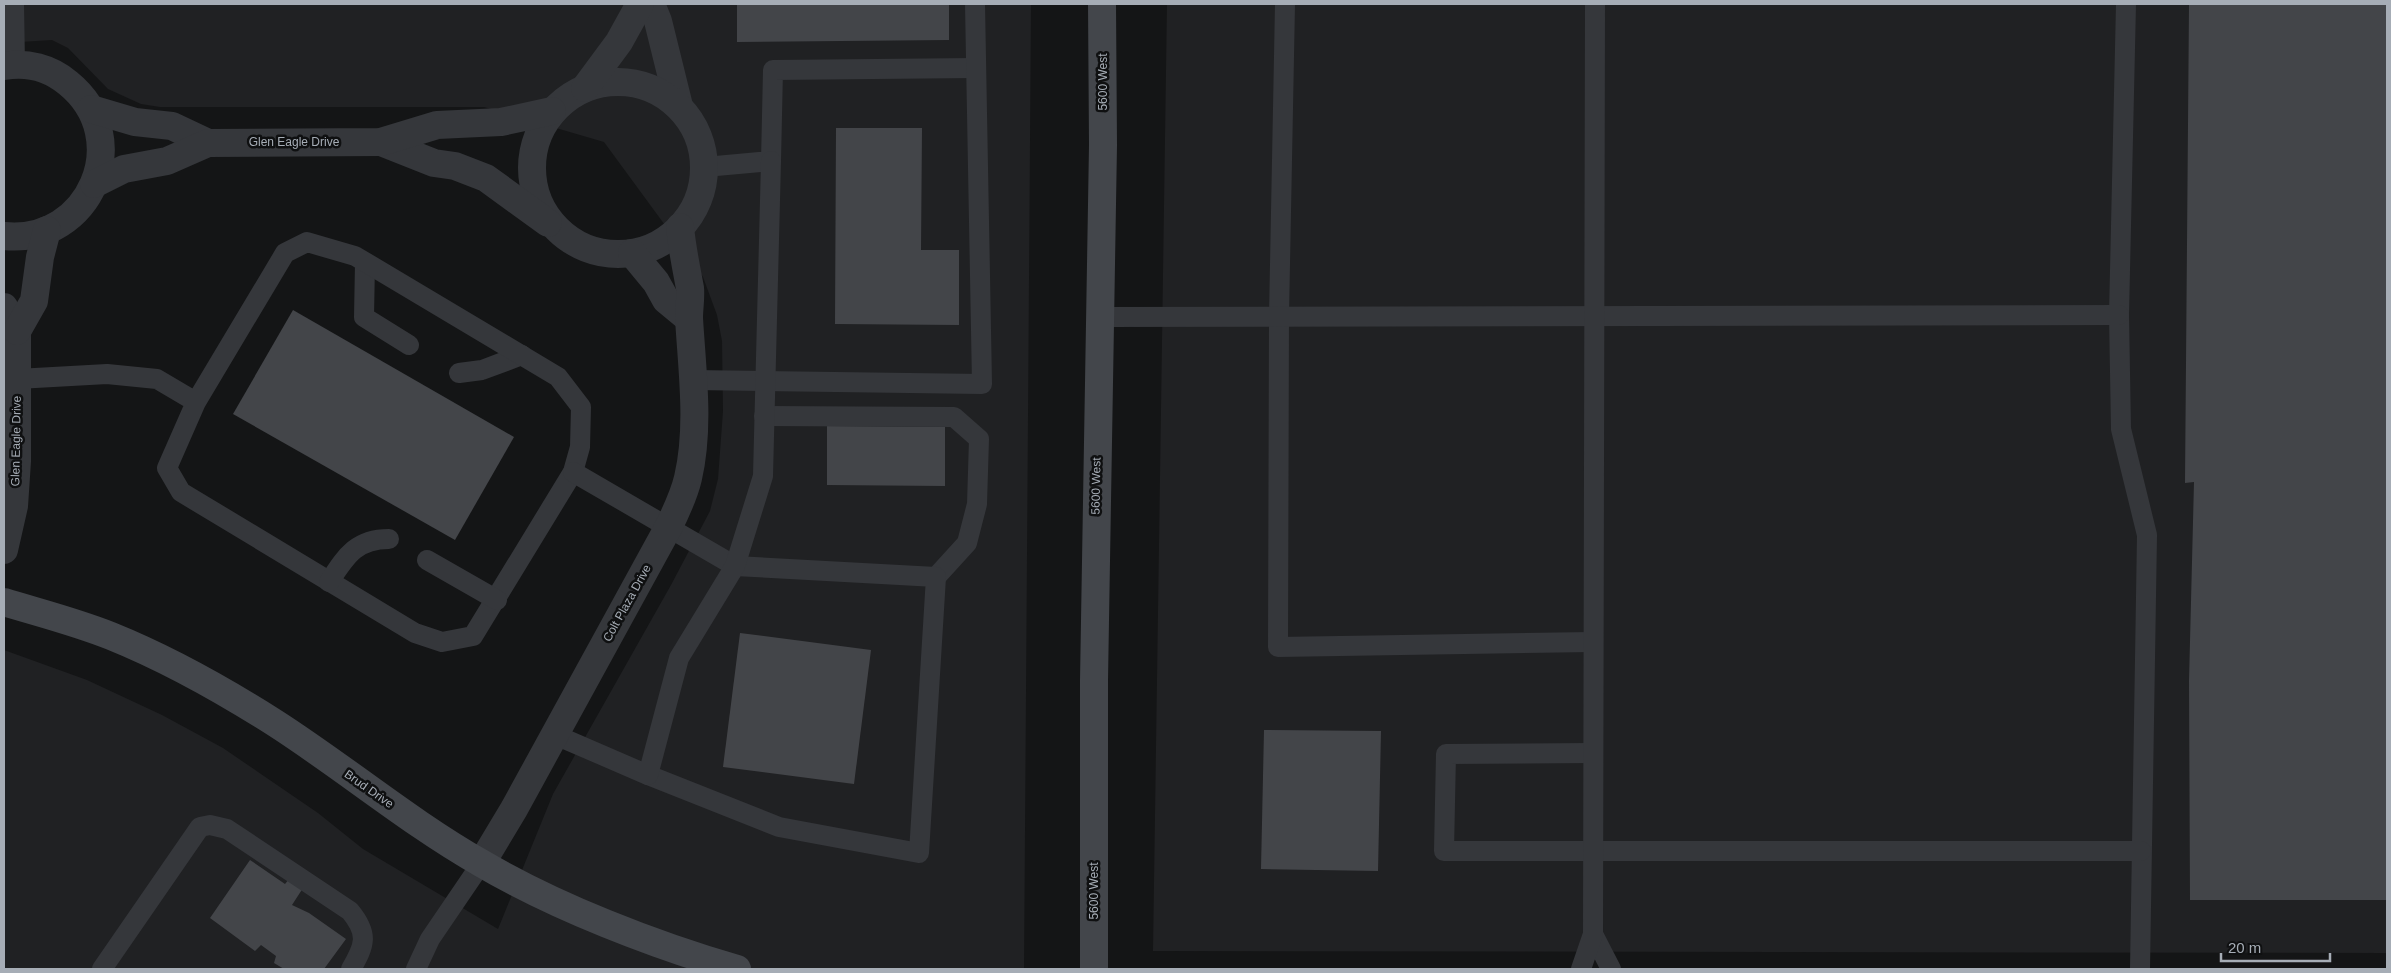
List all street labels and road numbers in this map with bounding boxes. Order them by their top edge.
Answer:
street label: 5600 West [1096,53,1110,111]
street label: Glen Eagle Drive [249,135,340,149]
street label: Glen Eagle Drive [8,395,24,486]
street label: 5600 West [1089,457,1104,515]
street label: Colt Plaza Drive [600,562,654,644]
street label: Brud Drive [342,767,396,811]
street label: 5600 West [1087,862,1101,920]

